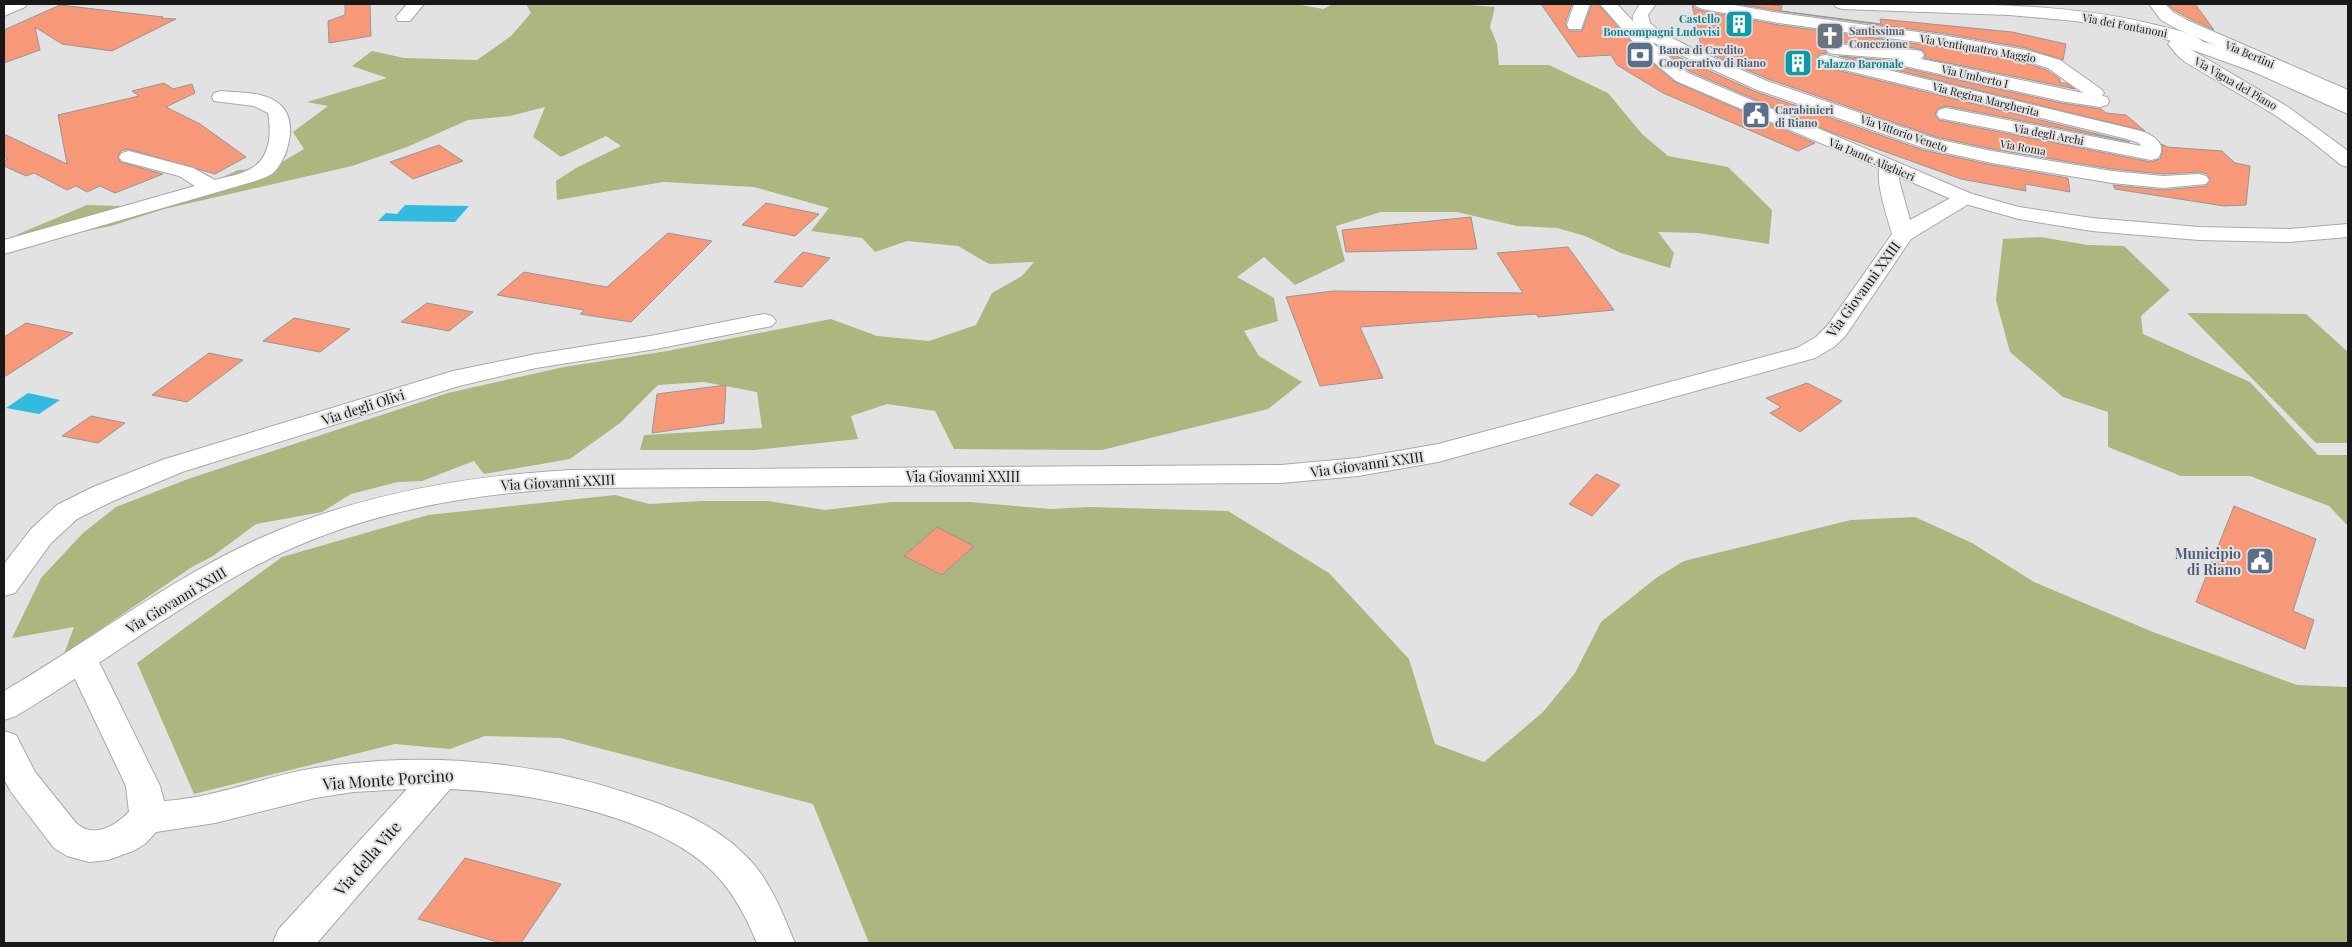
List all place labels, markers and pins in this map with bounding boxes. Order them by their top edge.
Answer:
building icon: Castello Boncompagni Ludovisi [1724,9,1754,39]
place label: Castello Boncompagni Ludovisi [1603,11,1721,39]
church icon: Santissima Concezione [1815,21,1845,51]
place label: Santissima Concezione [1849,23,1908,51]
bank icon: Banca di Credito Cooperativo di Riano [1625,40,1655,70]
place label: Banca di Credito Cooperativo di Riano [1659,42,1766,70]
building icon: Palazzo Baronale [1783,48,1813,78]
place label: Palazzo Baronale [1817,56,1904,71]
public building icon: Carabinieri di Riano [1741,100,1771,130]
place label: Carabinieri di Riano [1775,102,1834,130]
place label: Municipio di Riano [2175,544,2241,579]
public building icon: Municipio di Riano [2245,546,2275,576]

